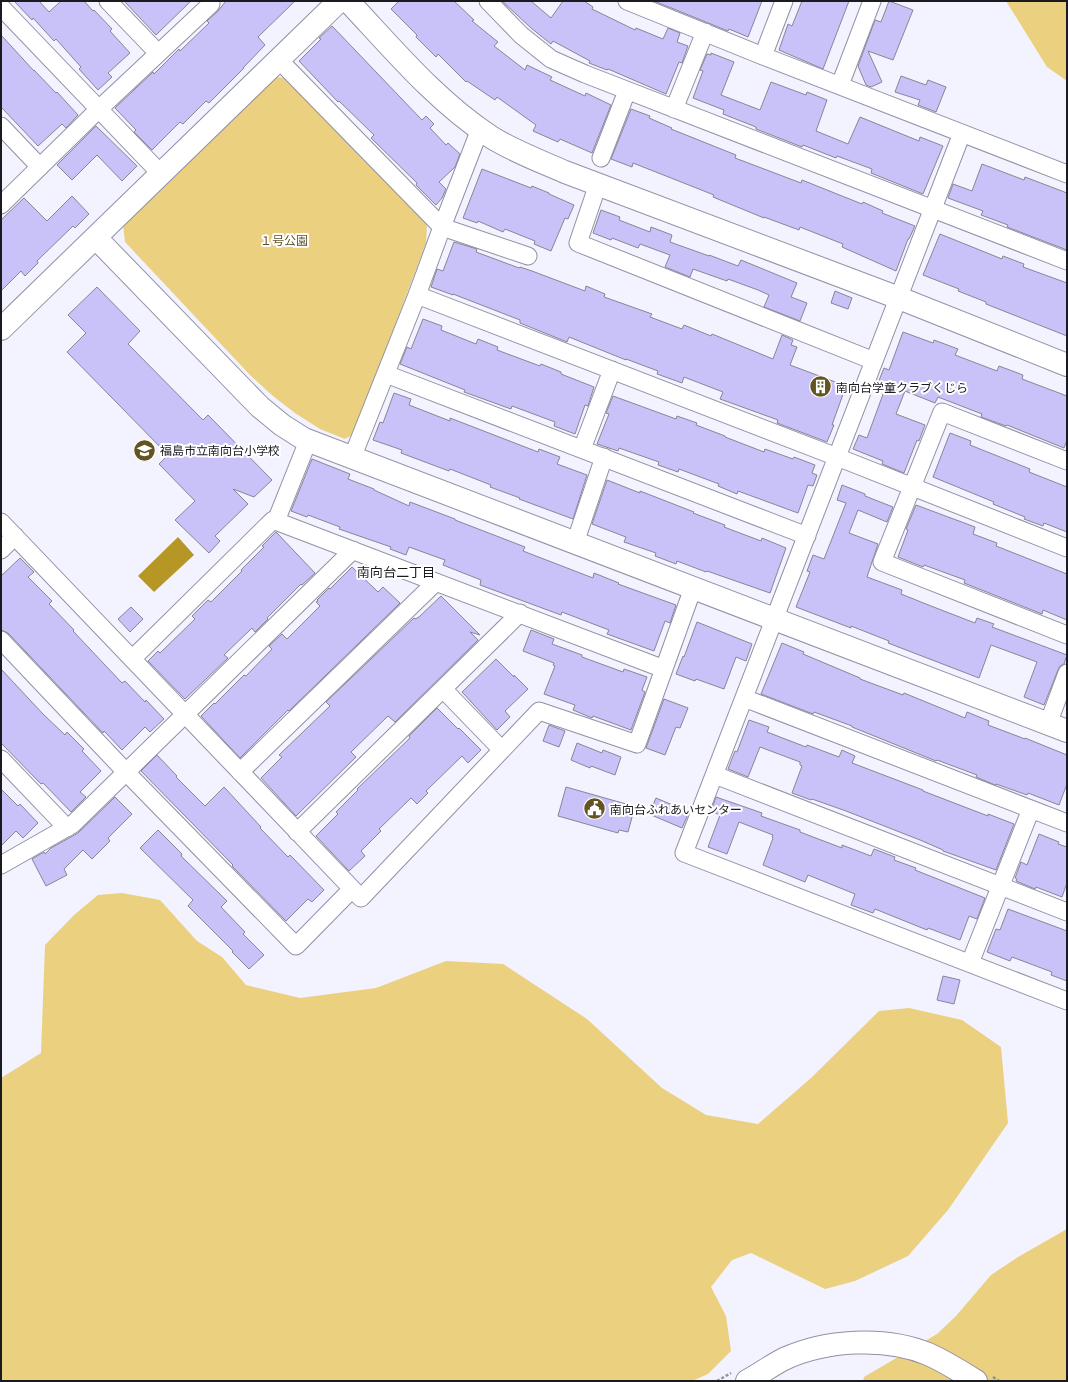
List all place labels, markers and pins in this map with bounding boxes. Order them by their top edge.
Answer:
building icon: 南向台学童クラブくじら [807,374,833,400]
place label: 南向台学童クラブくじら [836,379,968,396]
school or university icon: 福島市立南向台小学校 [132,437,158,463]
place label: 福島市立南向台小学校 [160,442,280,459]
public building icon: 南向台ふれあいセンター [582,796,608,822]
place label: 南向台ふれあいセンター [610,801,742,818]

